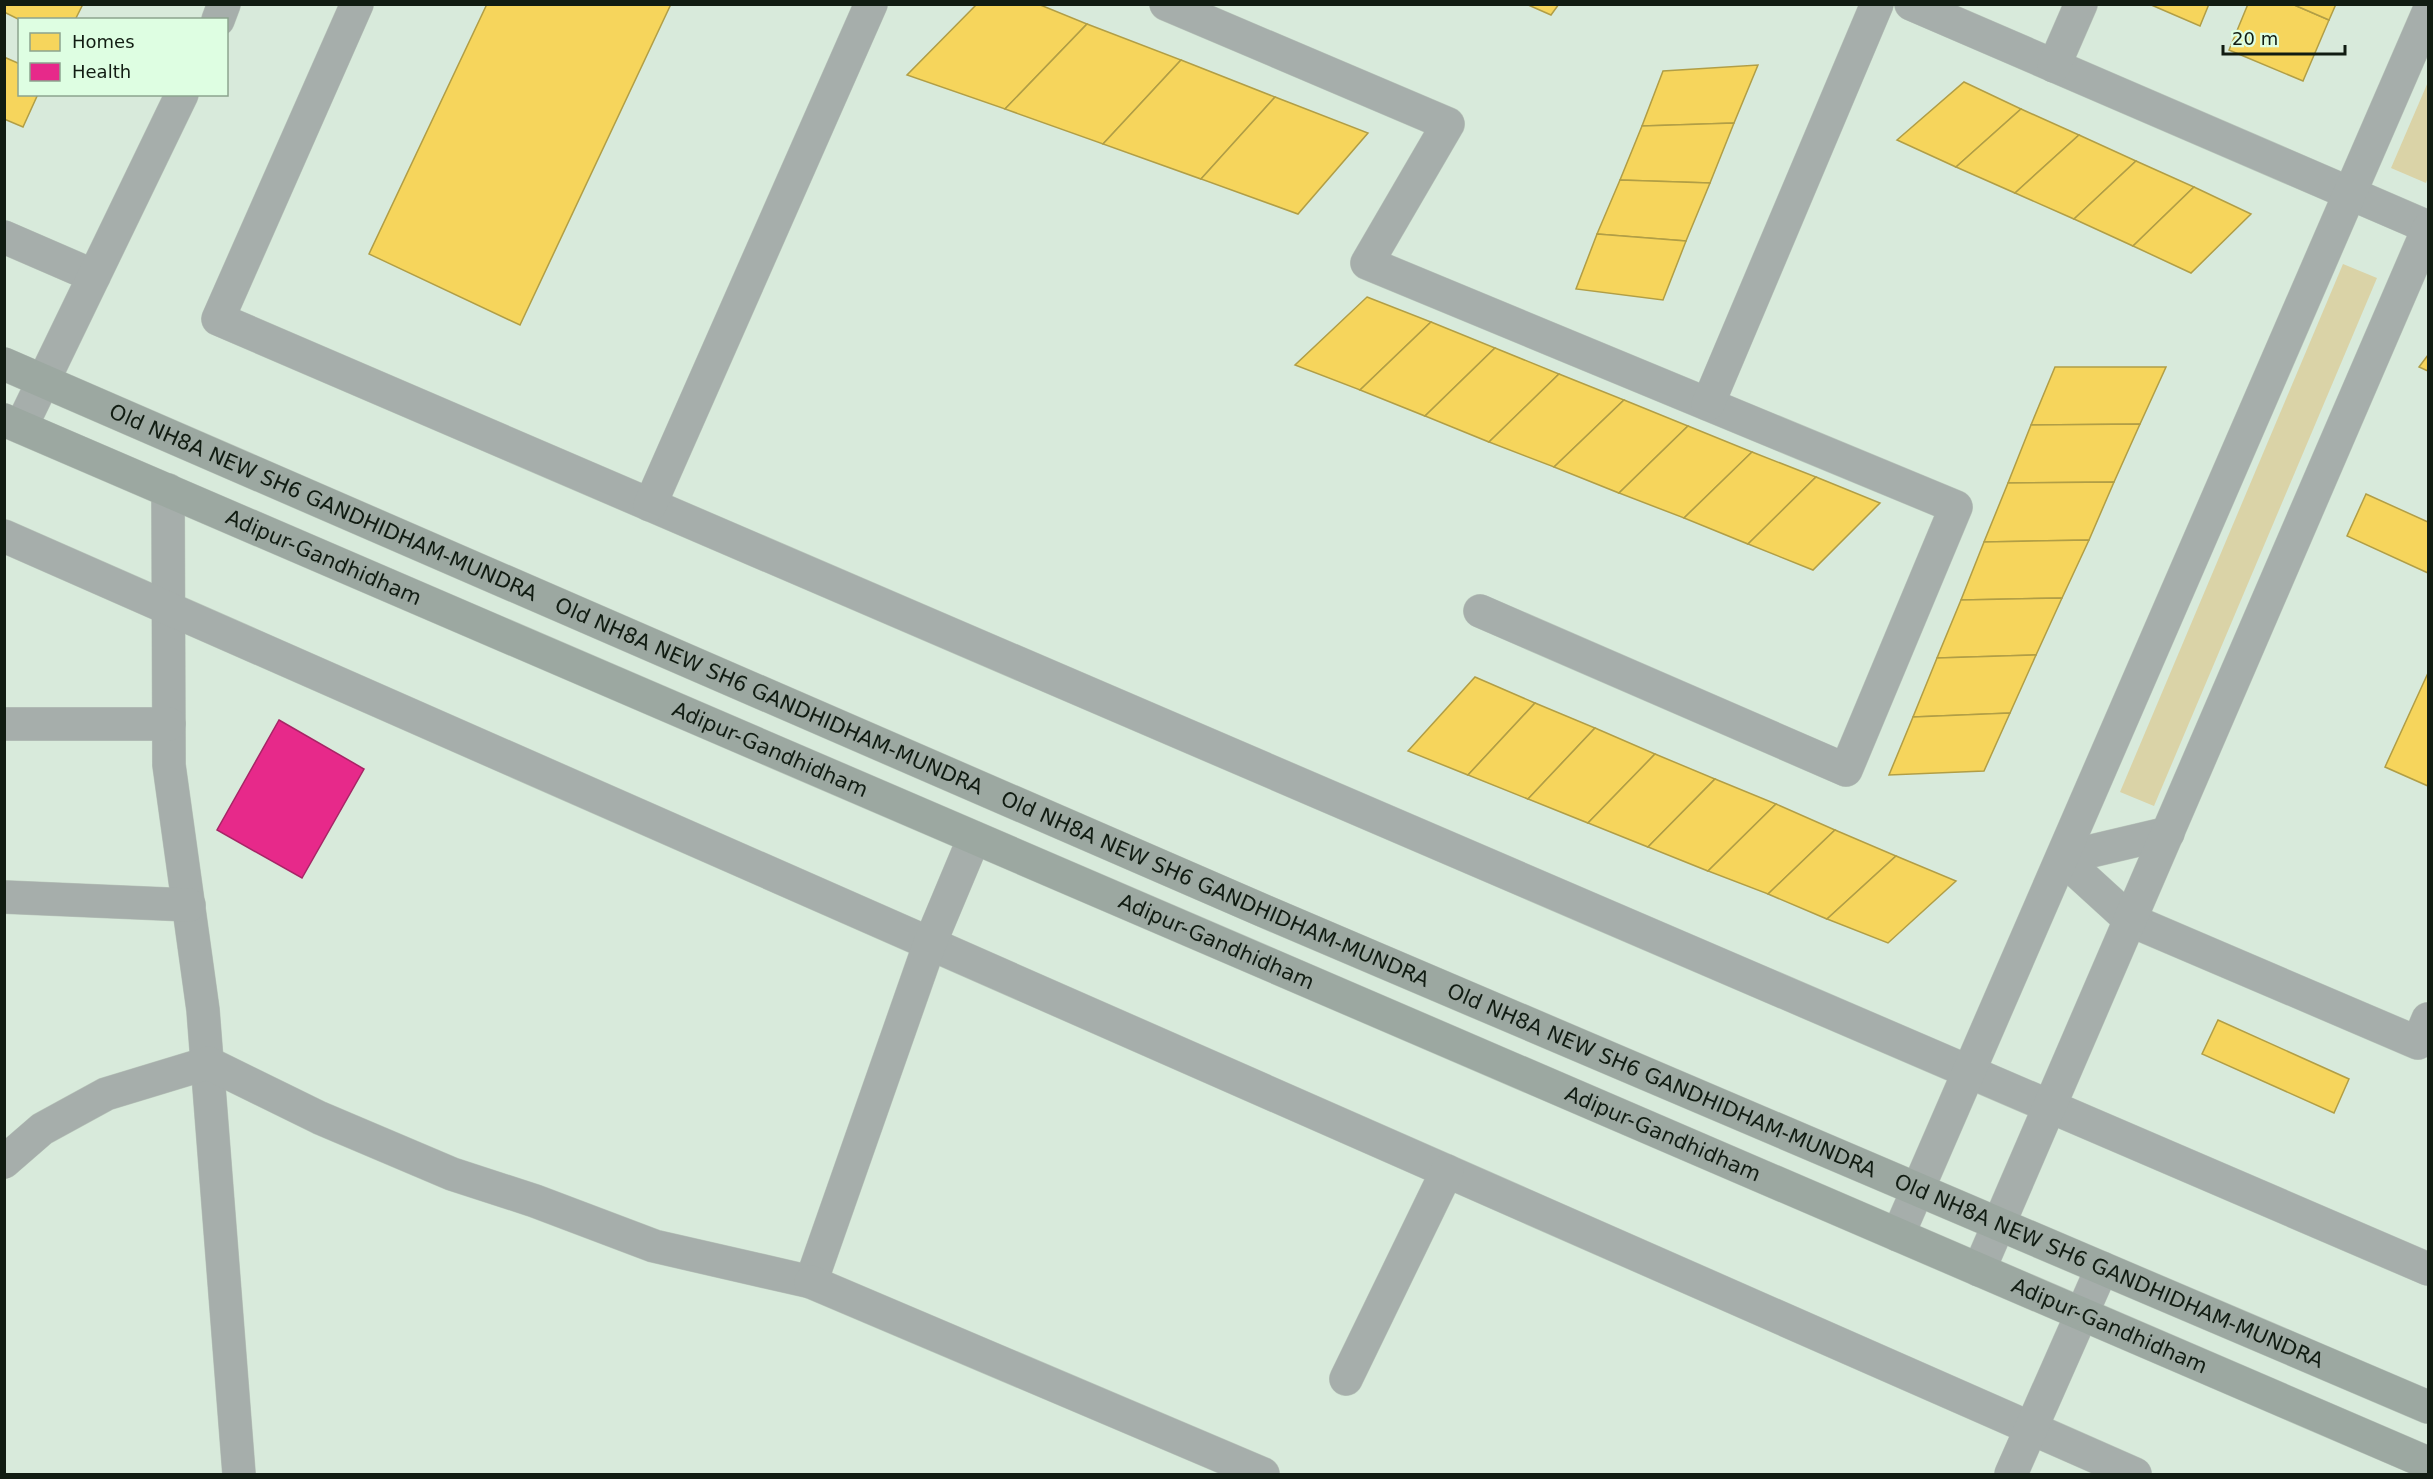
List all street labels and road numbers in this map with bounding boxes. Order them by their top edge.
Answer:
street label: Old NH8A NEW SH6 GANDHIDHAM-MUNDRA [106,399,541,606]
street label: Adipur-Gandhidham [222,505,425,610]
street label: Old NH8A NEW SH6 GANDHIDHAM-MUNDRA [551,593,987,800]
street label: Adipur-Gandhidham [669,697,872,802]
street label: Old NH8A NEW SH6 GANDHIDHAM-MUNDRA [997,786,1433,992]
street label: Adipur-Gandhidham [1115,889,1318,994]
street label: Old NH8A NEW SH6 GANDHIDHAM-MUNDRA [1444,978,1881,1183]
street label: Adipur-Gandhidham [1562,1081,1764,1186]
street label: Old NH8A NEW SH6 GANDHIDHAM-MUNDRA [1891,1169,2328,1373]
street label: Adipur-Gandhidham [2008,1273,2211,1379]

